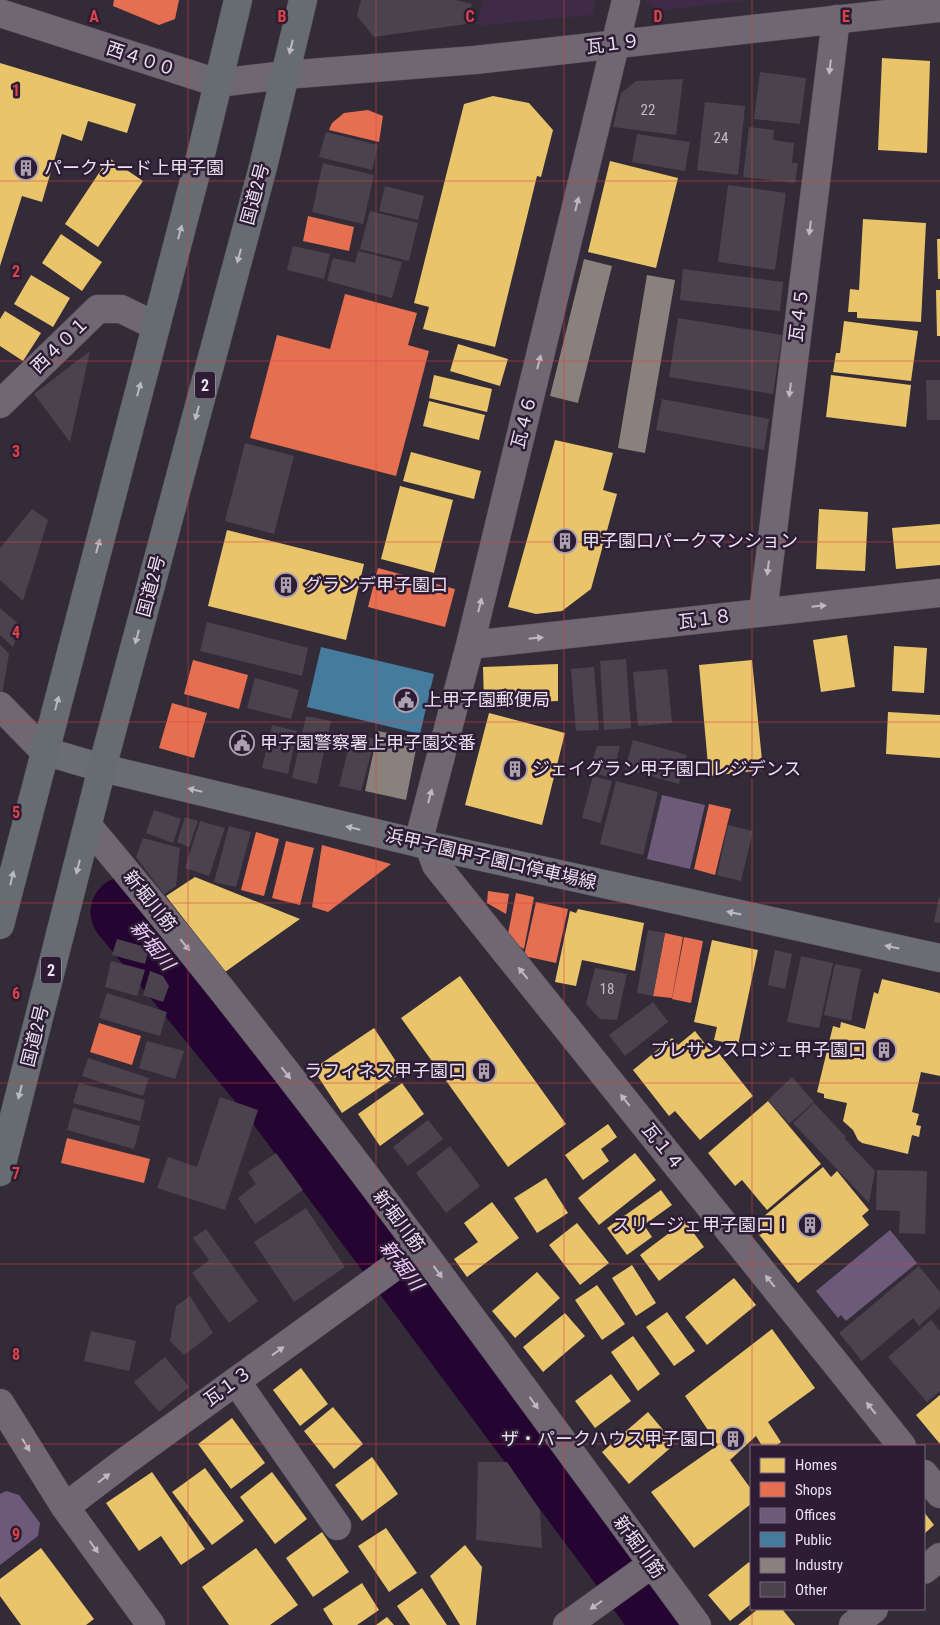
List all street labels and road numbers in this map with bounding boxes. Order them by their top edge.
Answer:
street label: 瓦１９ [585,30,641,57]
street label: 西４００ [104,37,179,80]
street label: 国道2号 [236,161,273,227]
street label: 瓦４５ [785,287,812,343]
street label: 西４０１ [26,312,93,377]
road number: 2 [195,372,215,398]
street label: 瓦４６ [507,393,540,451]
street label: 国道2号 [132,553,169,619]
street label: 瓦１８ [677,605,733,632]
street label: 浜甲子園甲子園口停車場線 [384,824,599,893]
street label: 新堀川筋 [120,866,181,935]
road number: 2 [41,956,61,984]
street label: 国道2号 [17,1003,52,1069]
street label: 瓦１４ [638,1119,689,1174]
street label: 新堀川筋 [369,1186,429,1256]
street label: 瓦１３ [200,1361,256,1410]
street label: 新堀川筋 [610,1511,669,1582]

